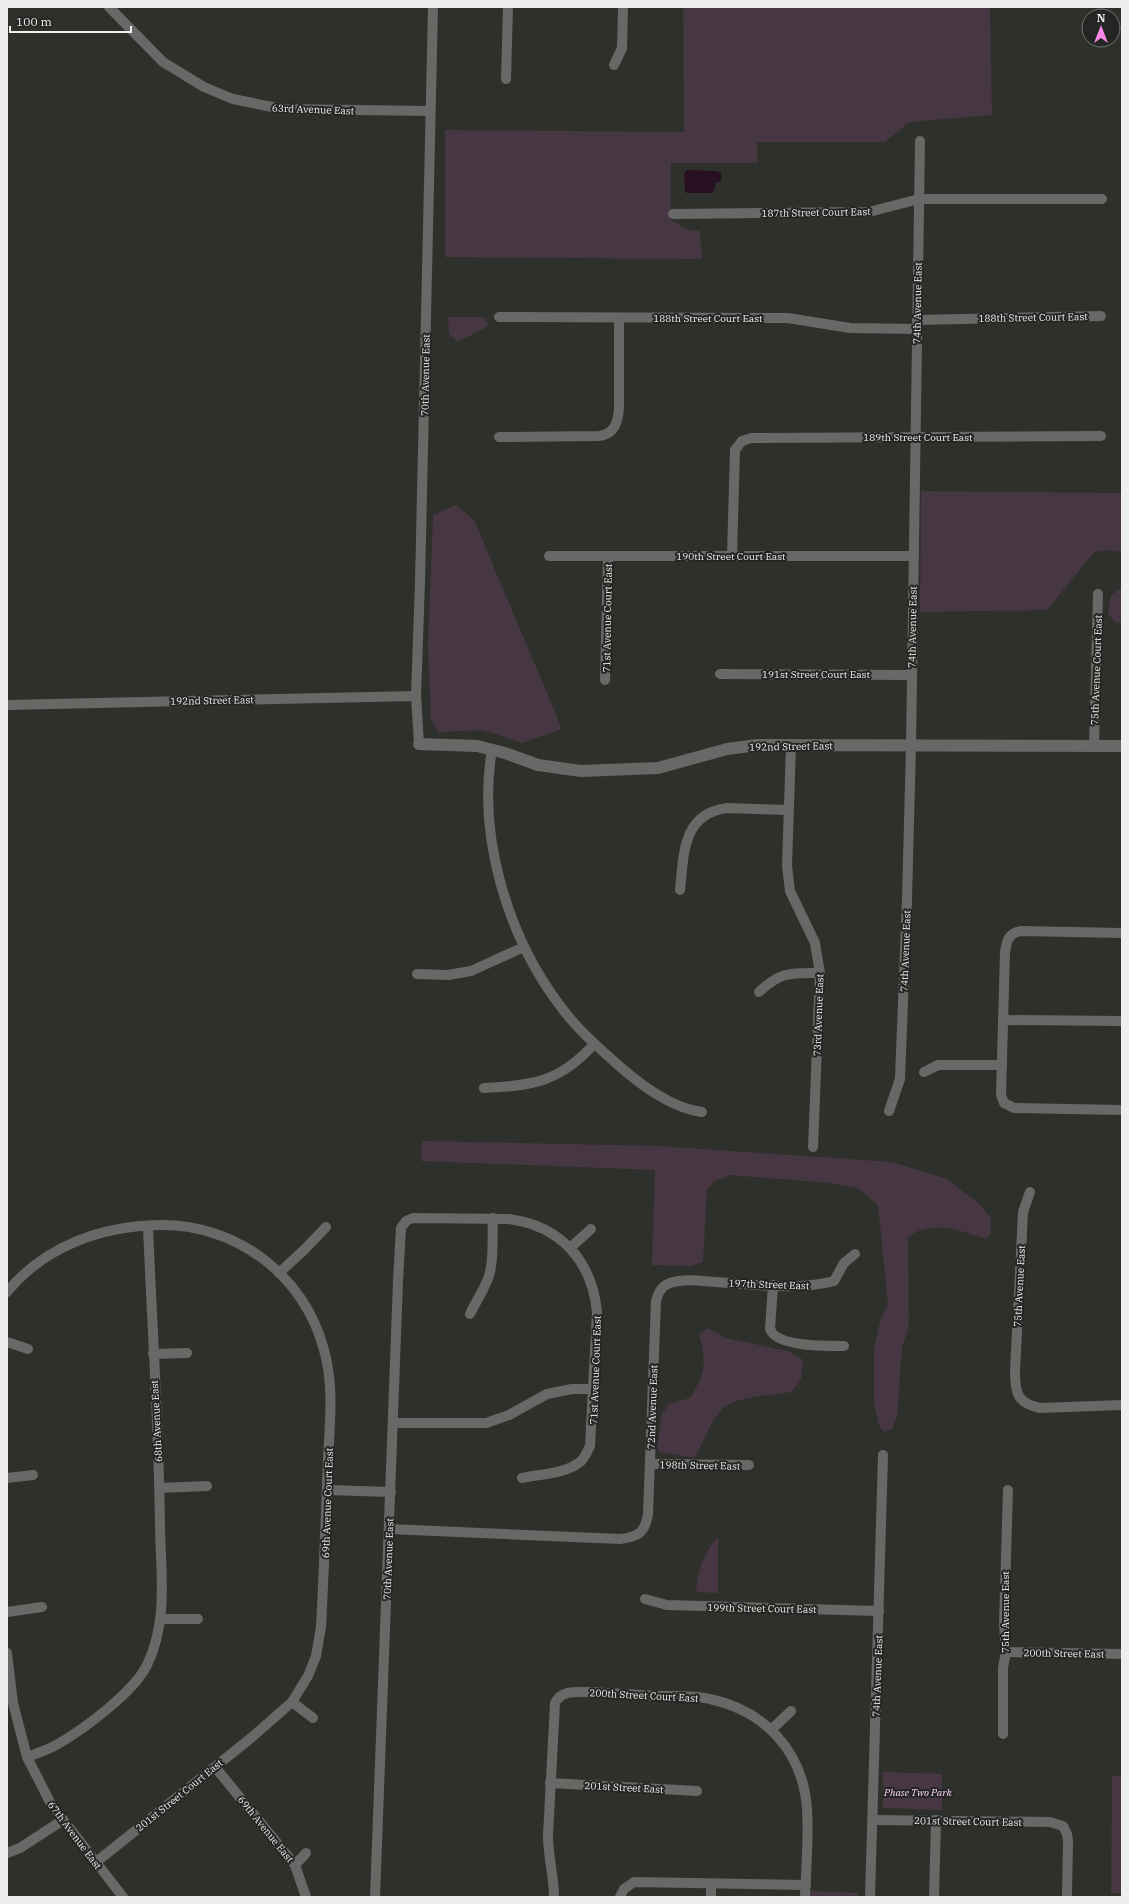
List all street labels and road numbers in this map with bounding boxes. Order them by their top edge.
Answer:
street label: 63rd Avenue East [272,102,355,117]
street label: 187th Street Court East [761,205,871,220]
street label: 74th Avenue East [910,262,925,344]
street label: 188th Street Court East [978,310,1088,325]
street label: 188th Street Court East [653,312,763,325]
street label: 70th Avenue East [418,334,433,416]
street label: 189th Street Court East [863,431,973,444]
street label: 190th Street Court East [676,550,786,563]
street label: 71st Avenue Court East [600,563,615,673]
street label: 74th Avenue East [905,586,920,668]
street label: 75th Avenue Court East [1088,614,1105,725]
street label: 191st Street Court East [762,668,870,681]
street label: 192nd Street East [170,693,254,708]
street label: 192nd Street East [749,739,833,754]
street label: 74th Avenue East [898,909,913,992]
street label: 73rd Avenue East [811,973,826,1056]
street label: 75th Avenue East [1011,1244,1028,1327]
street label: 197th Street East [728,1277,810,1292]
street label: 71st Avenue Court East [587,1315,604,1425]
street label: 72nd Avenue East [645,1364,660,1449]
street label: 68th Avenue East [148,1379,165,1462]
street label: 69th Avenue Court East [319,1447,336,1558]
street label: 198th Street East [660,1458,741,1473]
street label: 70th Avenue East [381,1517,396,1600]
street label: 75th Avenue East [999,1571,1012,1653]
street label: 199th Street Court East [707,1601,817,1616]
street label: 74th Avenue East [870,1634,885,1717]
street label: 200th Street East [1024,1646,1105,1661]
street label: 200th Street Court East [589,1686,699,1705]
street label: 201st Street Court East [133,1756,226,1834]
street label: 201st Street East [584,1779,664,1796]
street label: 69th Avenue East [235,1793,297,1866]
street label: 67th Avenue East [45,1799,105,1872]
street label: 201st Street Court East [914,1814,1023,1829]

